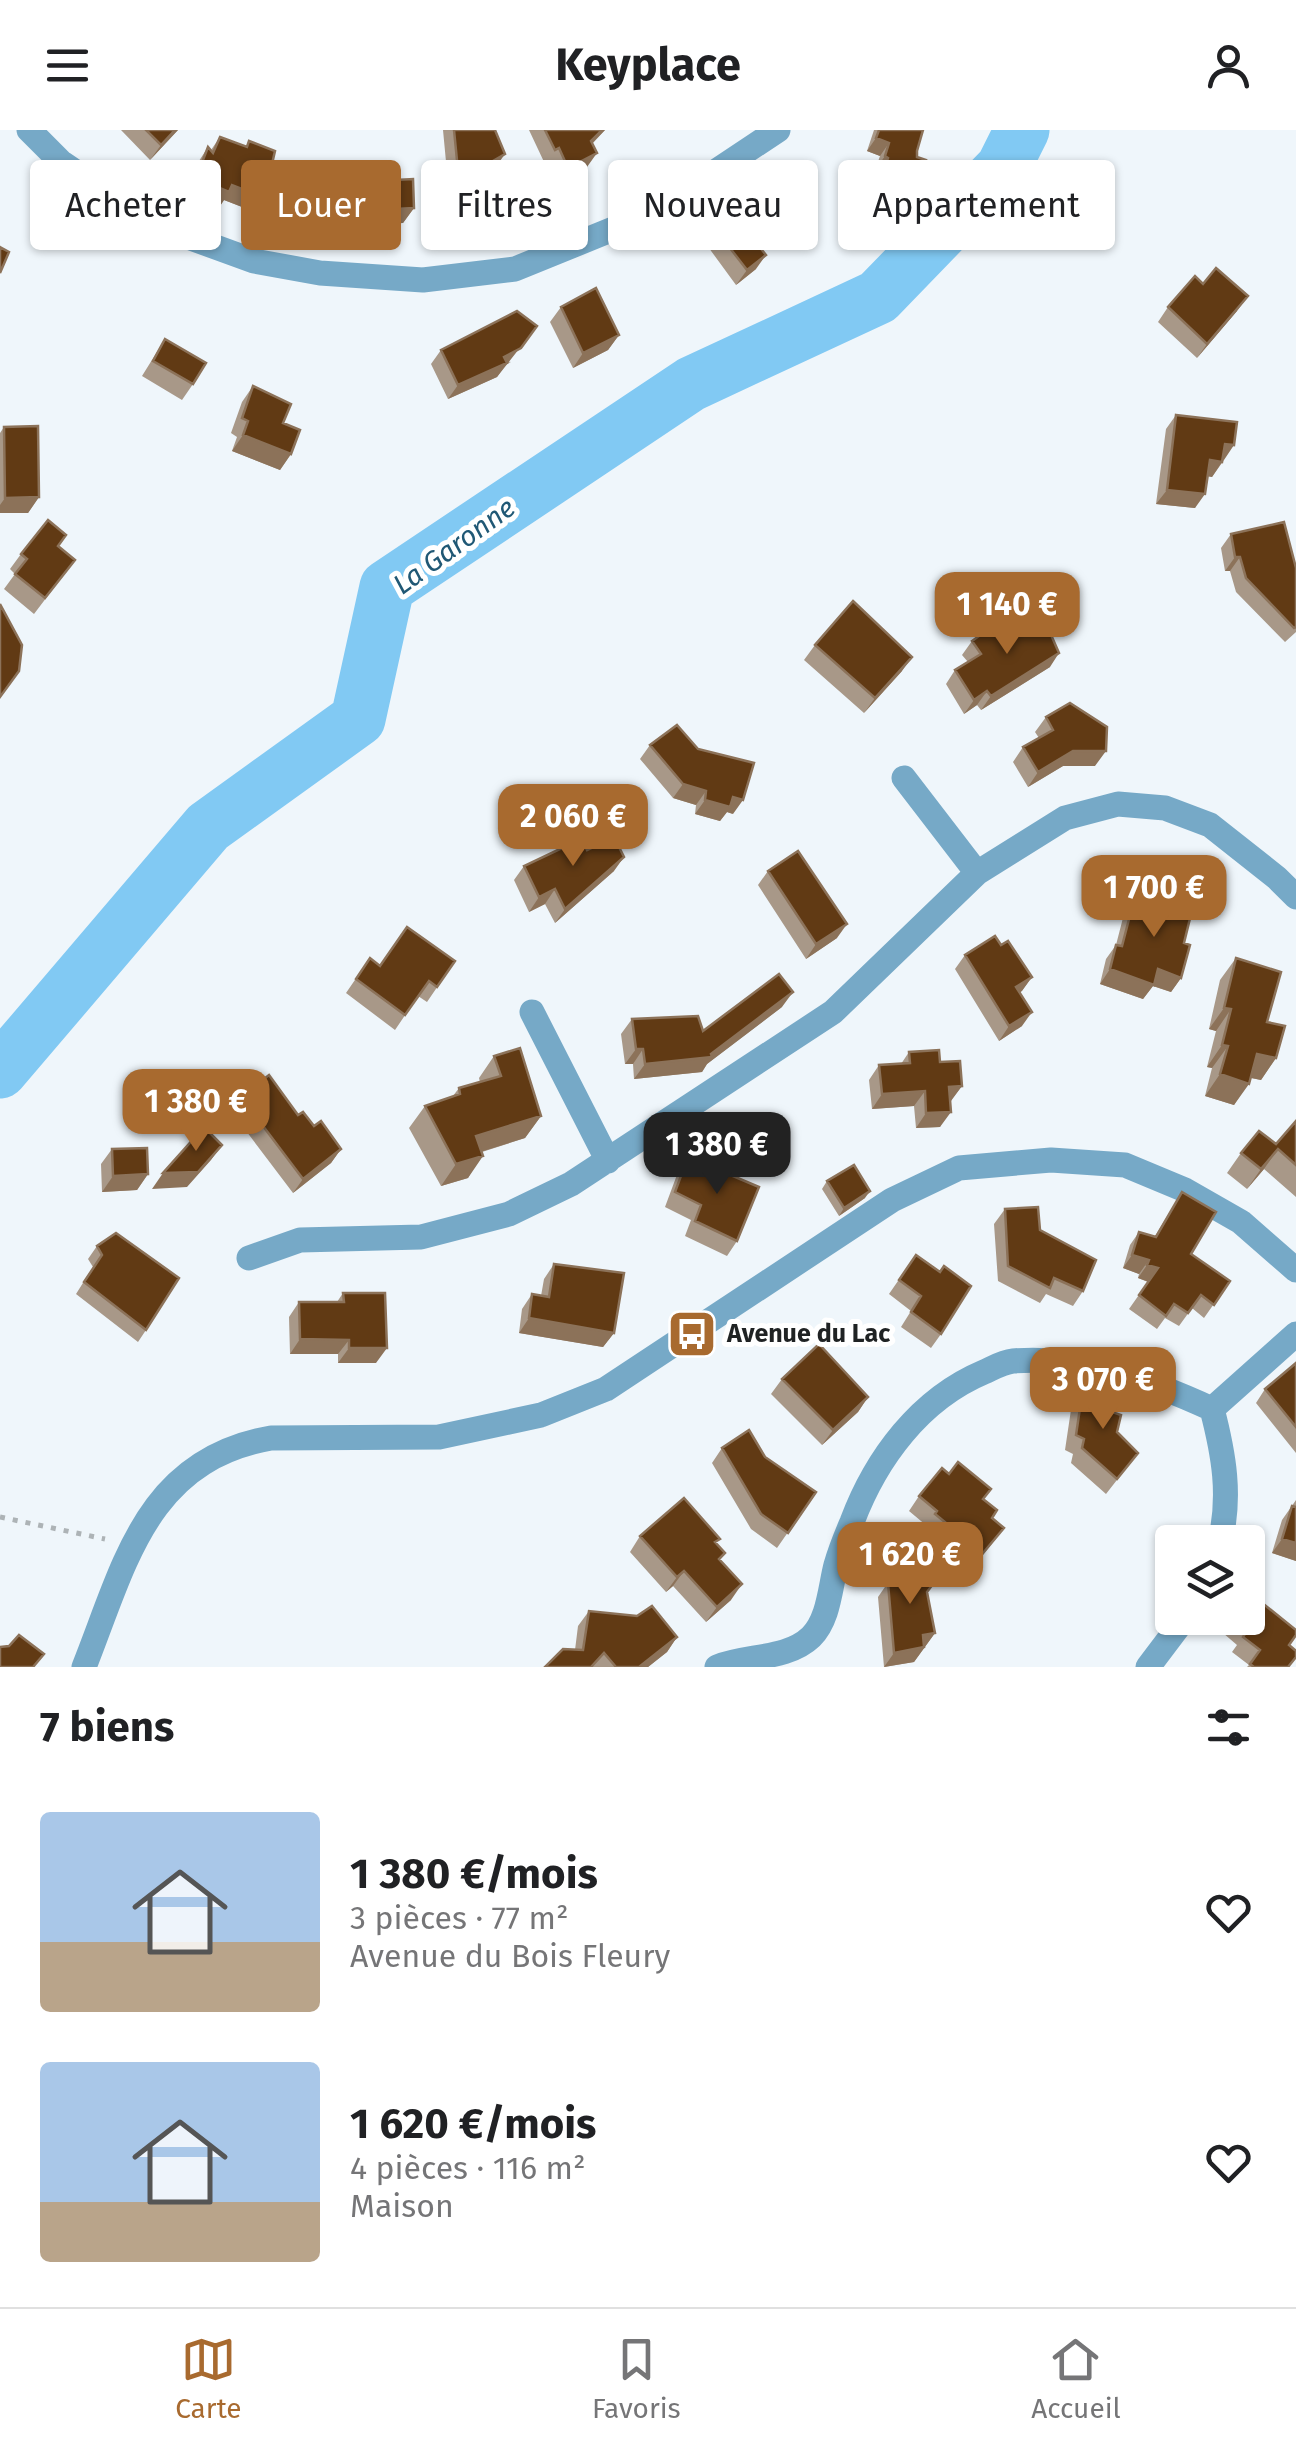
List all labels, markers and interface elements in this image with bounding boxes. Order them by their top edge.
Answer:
icon: menu [40,38,95,93]
text: Keyplace [555,38,741,92]
icon: person [1201,38,1256,93]
chip: Acheter [30,160,221,250]
chip: Louer [241,160,401,250]
chip: Filtres [421,160,588,250]
chip: Nouveau [608,160,818,250]
chip: Appartement [838,160,1115,250]
water label: La Garonne [387,491,521,601]
pin: 1 140 € [915,572,1099,657]
text: 1 140 € [957,585,1057,623]
pin: 2 060 € [481,784,665,869]
text: 2 060 € [520,797,626,835]
pin: 1 700 € [1062,855,1246,940]
text: 1 700 € [1104,868,1205,906]
pin: 1 380 € [104,1069,288,1154]
text: 1 380 € [145,1082,247,1120]
pin: 1 380 € [625,1112,809,1197]
text: 1 380 € [666,1125,768,1163]
bus stop icon: Avenue du Lac [666,1308,718,1360]
place label: Avenue du Lac [726,1319,890,1349]
pin: 3 070 € [1011,1347,1195,1432]
text: 3 070 € [1052,1360,1154,1398]
pin: 1 620 € [818,1522,1002,1607]
map controls [1155,1525,1265,1635]
button: layers [1155,1525,1265,1635]
text: 1 620 € [859,1535,961,1573]
icon: filters [1201,1700,1256,1755]
text: 7 biens [40,1702,174,1752]
text: 1 380 €/mois [350,1849,598,1899]
icon: home [120,1852,240,1972]
icon: heart [1201,1885,1256,1940]
text: 3 pièces · 77 m² [350,1899,569,1937]
text: Avenue du Bois Fleury [350,1937,670,1975]
text: 1 620 €/mois [350,2099,596,2149]
icon: home [120,2102,240,2222]
icon: heart [1201,2135,1256,2190]
text: 4 pièces · 116 m² [350,2149,586,2187]
text: Maison [350,2187,454,2225]
tab: Carte [175,2332,242,2425]
tab: Favoris [592,2332,681,2425]
tab: Accueil [1031,2332,1121,2425]

